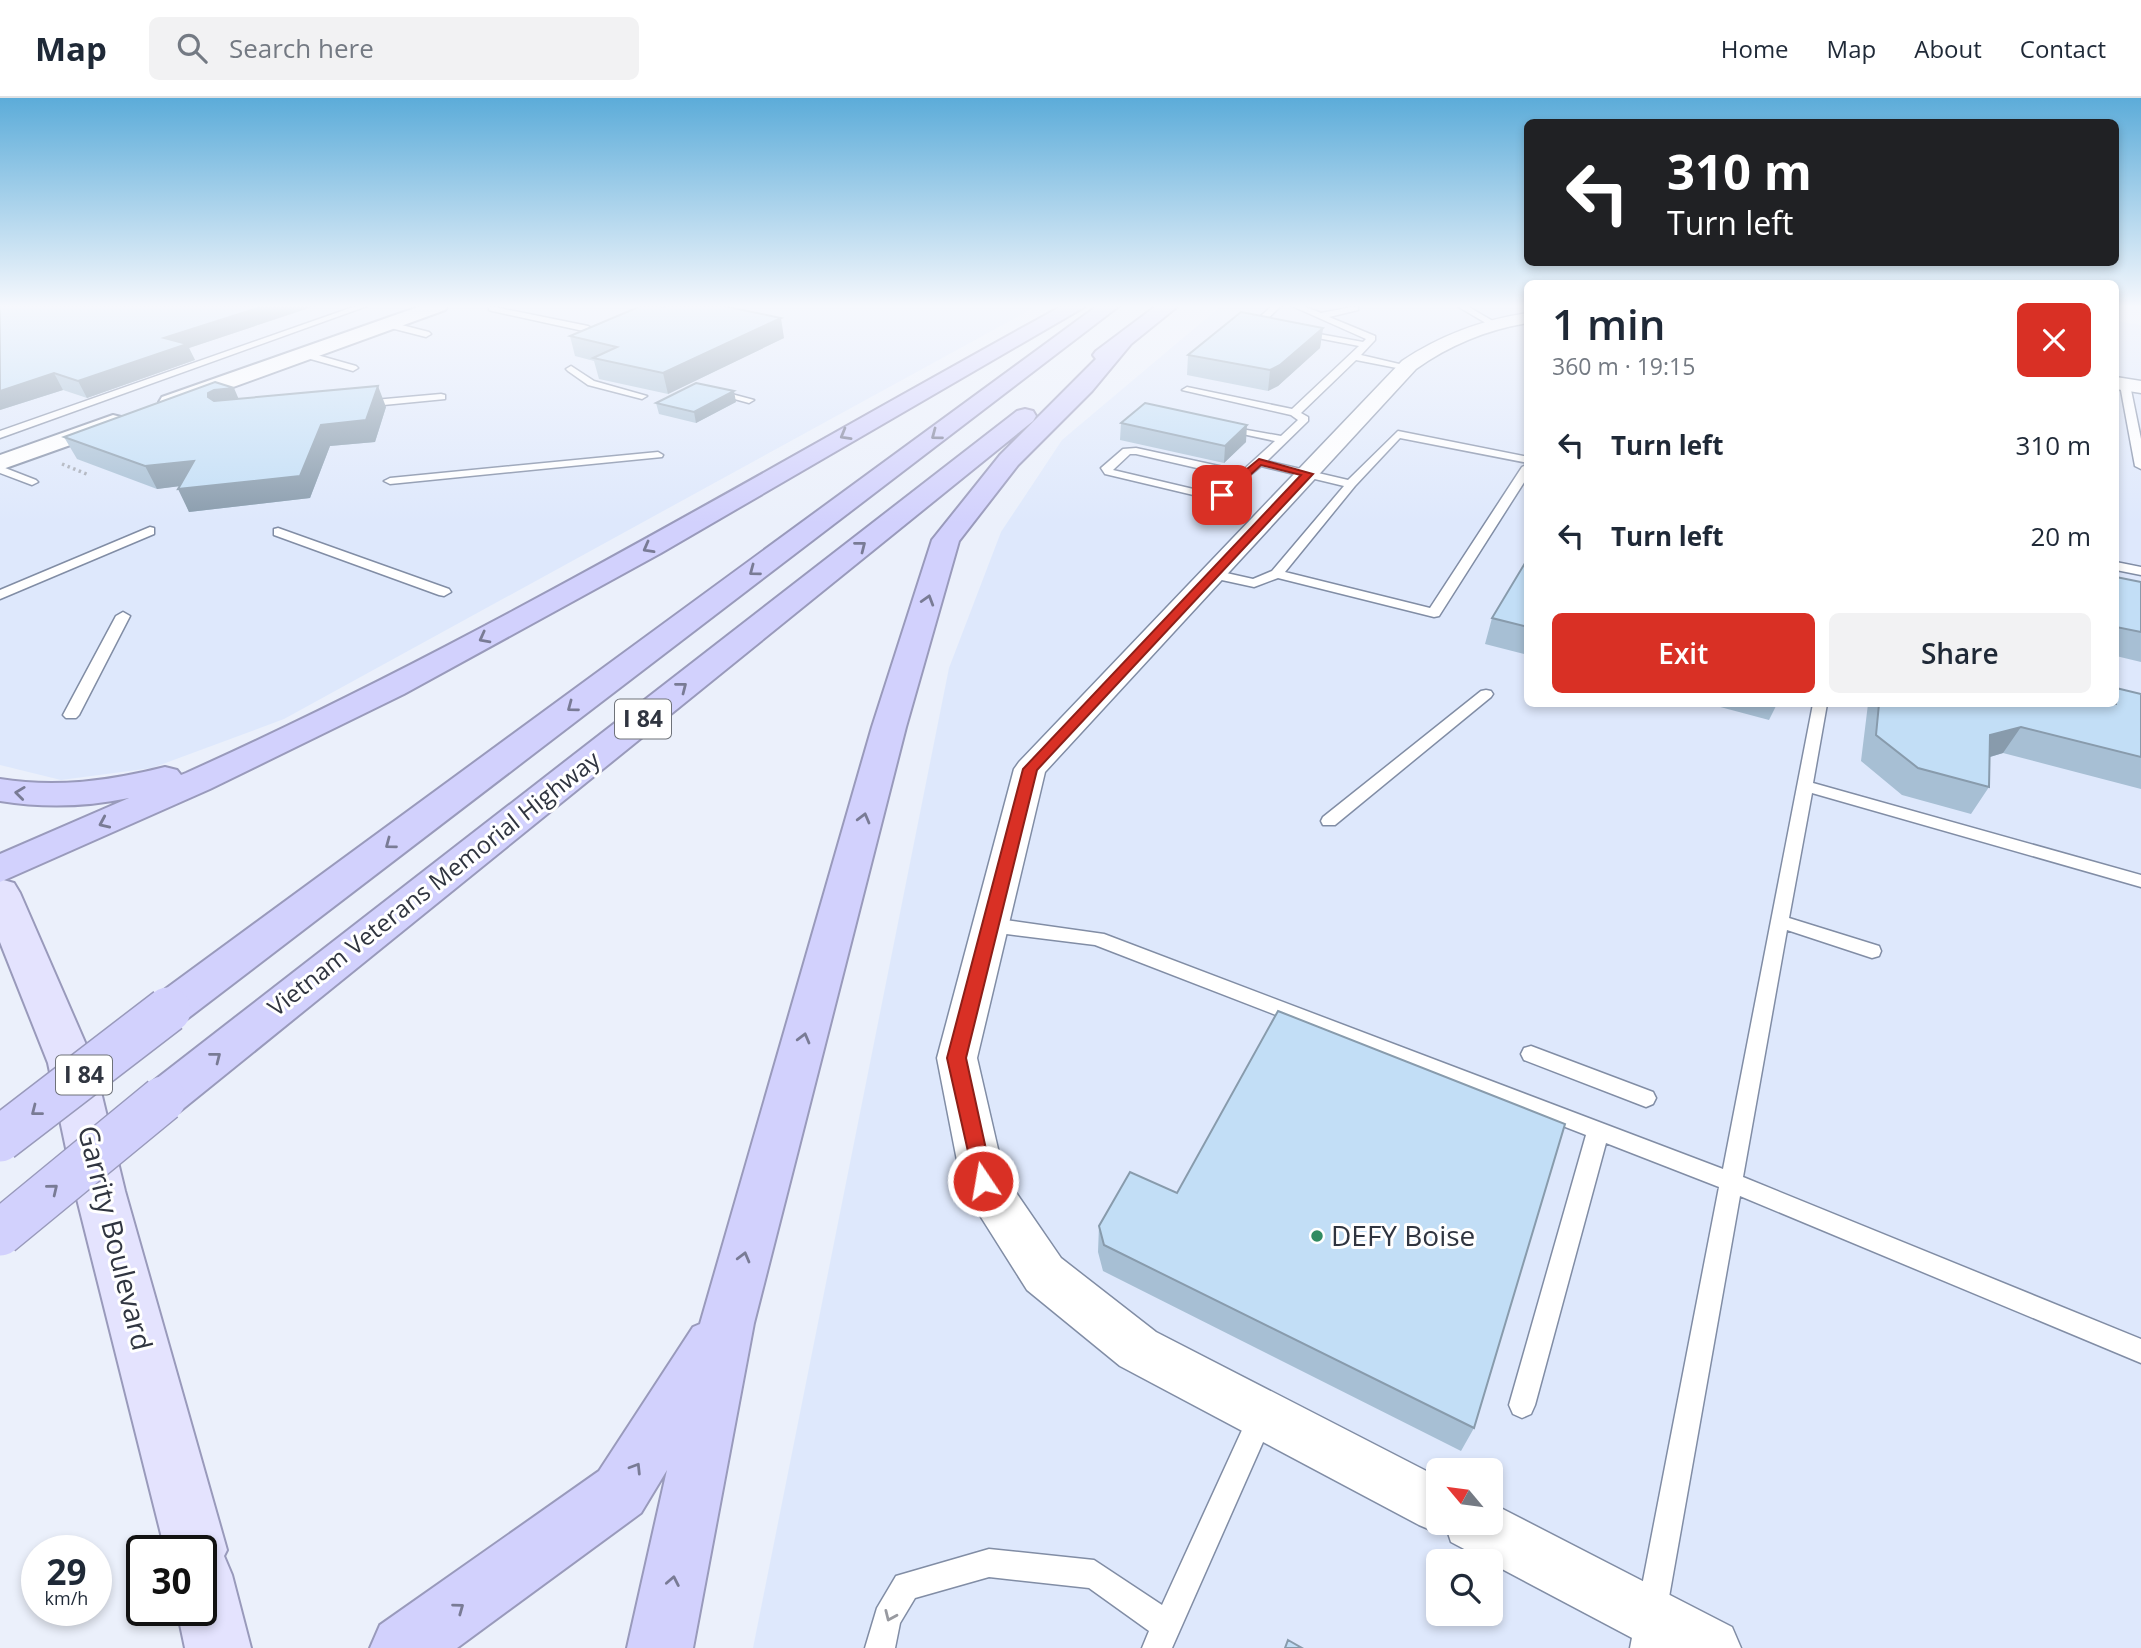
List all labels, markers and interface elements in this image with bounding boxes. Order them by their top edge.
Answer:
search box [149,17,639,80]
text: Map [35,26,107,71]
icon: search [173,29,211,67]
text: Search here [229,30,374,66]
text: Home [1721,32,1789,65]
text: Map [1827,32,1876,65]
text: About [1914,32,1982,65]
text: Contact [2020,32,2106,65]
text: 310 m [1667,138,1812,204]
icon: left [1552,147,1643,238]
text: Turn left [1667,201,1793,244]
text: 1 min [1552,295,1665,352]
button: close [2017,303,2091,377]
text: 360 m · 19:15 [1552,350,1695,382]
one-way arrow [932,426,944,439]
icon: left [1552,426,1590,464]
one-way arrow [840,427,853,440]
text: Turn left [1611,427,1723,463]
text: 310 m [2016,427,2091,463]
pin [1192,465,1252,525]
icon: arrive [1203,476,1241,514]
icon: left [1552,517,1590,555]
text: Turn left [1611,518,1723,554]
text: 20 m [2030,518,2091,554]
one-way arrow [643,540,655,553]
one-way arrow [853,541,865,554]
one-way arrow [750,563,762,575]
one-way arrow [920,594,934,607]
button: Exit [1552,613,1815,693]
button: Share [1829,613,2091,693]
one-way arrow [479,630,492,643]
one-way arrow [675,683,687,696]
one-way arrow [567,699,580,712]
road number: I 84 [615,699,671,738]
street label: Vietnam Veterans Memorial Highway [260,742,607,1023]
one-way arrow [14,786,26,801]
one-way arrow [856,813,870,825]
one-way arrow [99,815,111,829]
one-way arrow [385,835,398,848]
one-way arrow [796,1032,810,1044]
one-way arrow [209,1052,221,1065]
road number: I 84 [56,1056,112,1094]
one-way arrow [31,1103,44,1116]
street label: Garrity Boulevard [70,1121,162,1354]
position arrow [946,1144,1020,1218]
one-way arrow [45,1185,57,1198]
place label: DEFY Boise [1331,1216,1475,1254]
marker: DEFY Boise [1309,1228,1325,1244]
one-way arrow [736,1252,751,1264]
north arrow [1426,1458,1503,1535]
map controls [1426,1458,1503,1626]
one-way arrow [627,1463,640,1476]
speed limit sign: 30 [126,1535,217,1626]
text: 29 [46,1548,87,1595]
button: search [1426,1549,1503,1626]
one-way arrow [665,1575,680,1587]
text: km/h [45,1586,88,1610]
one-way arrow [451,1604,464,1616]
one-way arrow [884,1609,898,1621]

